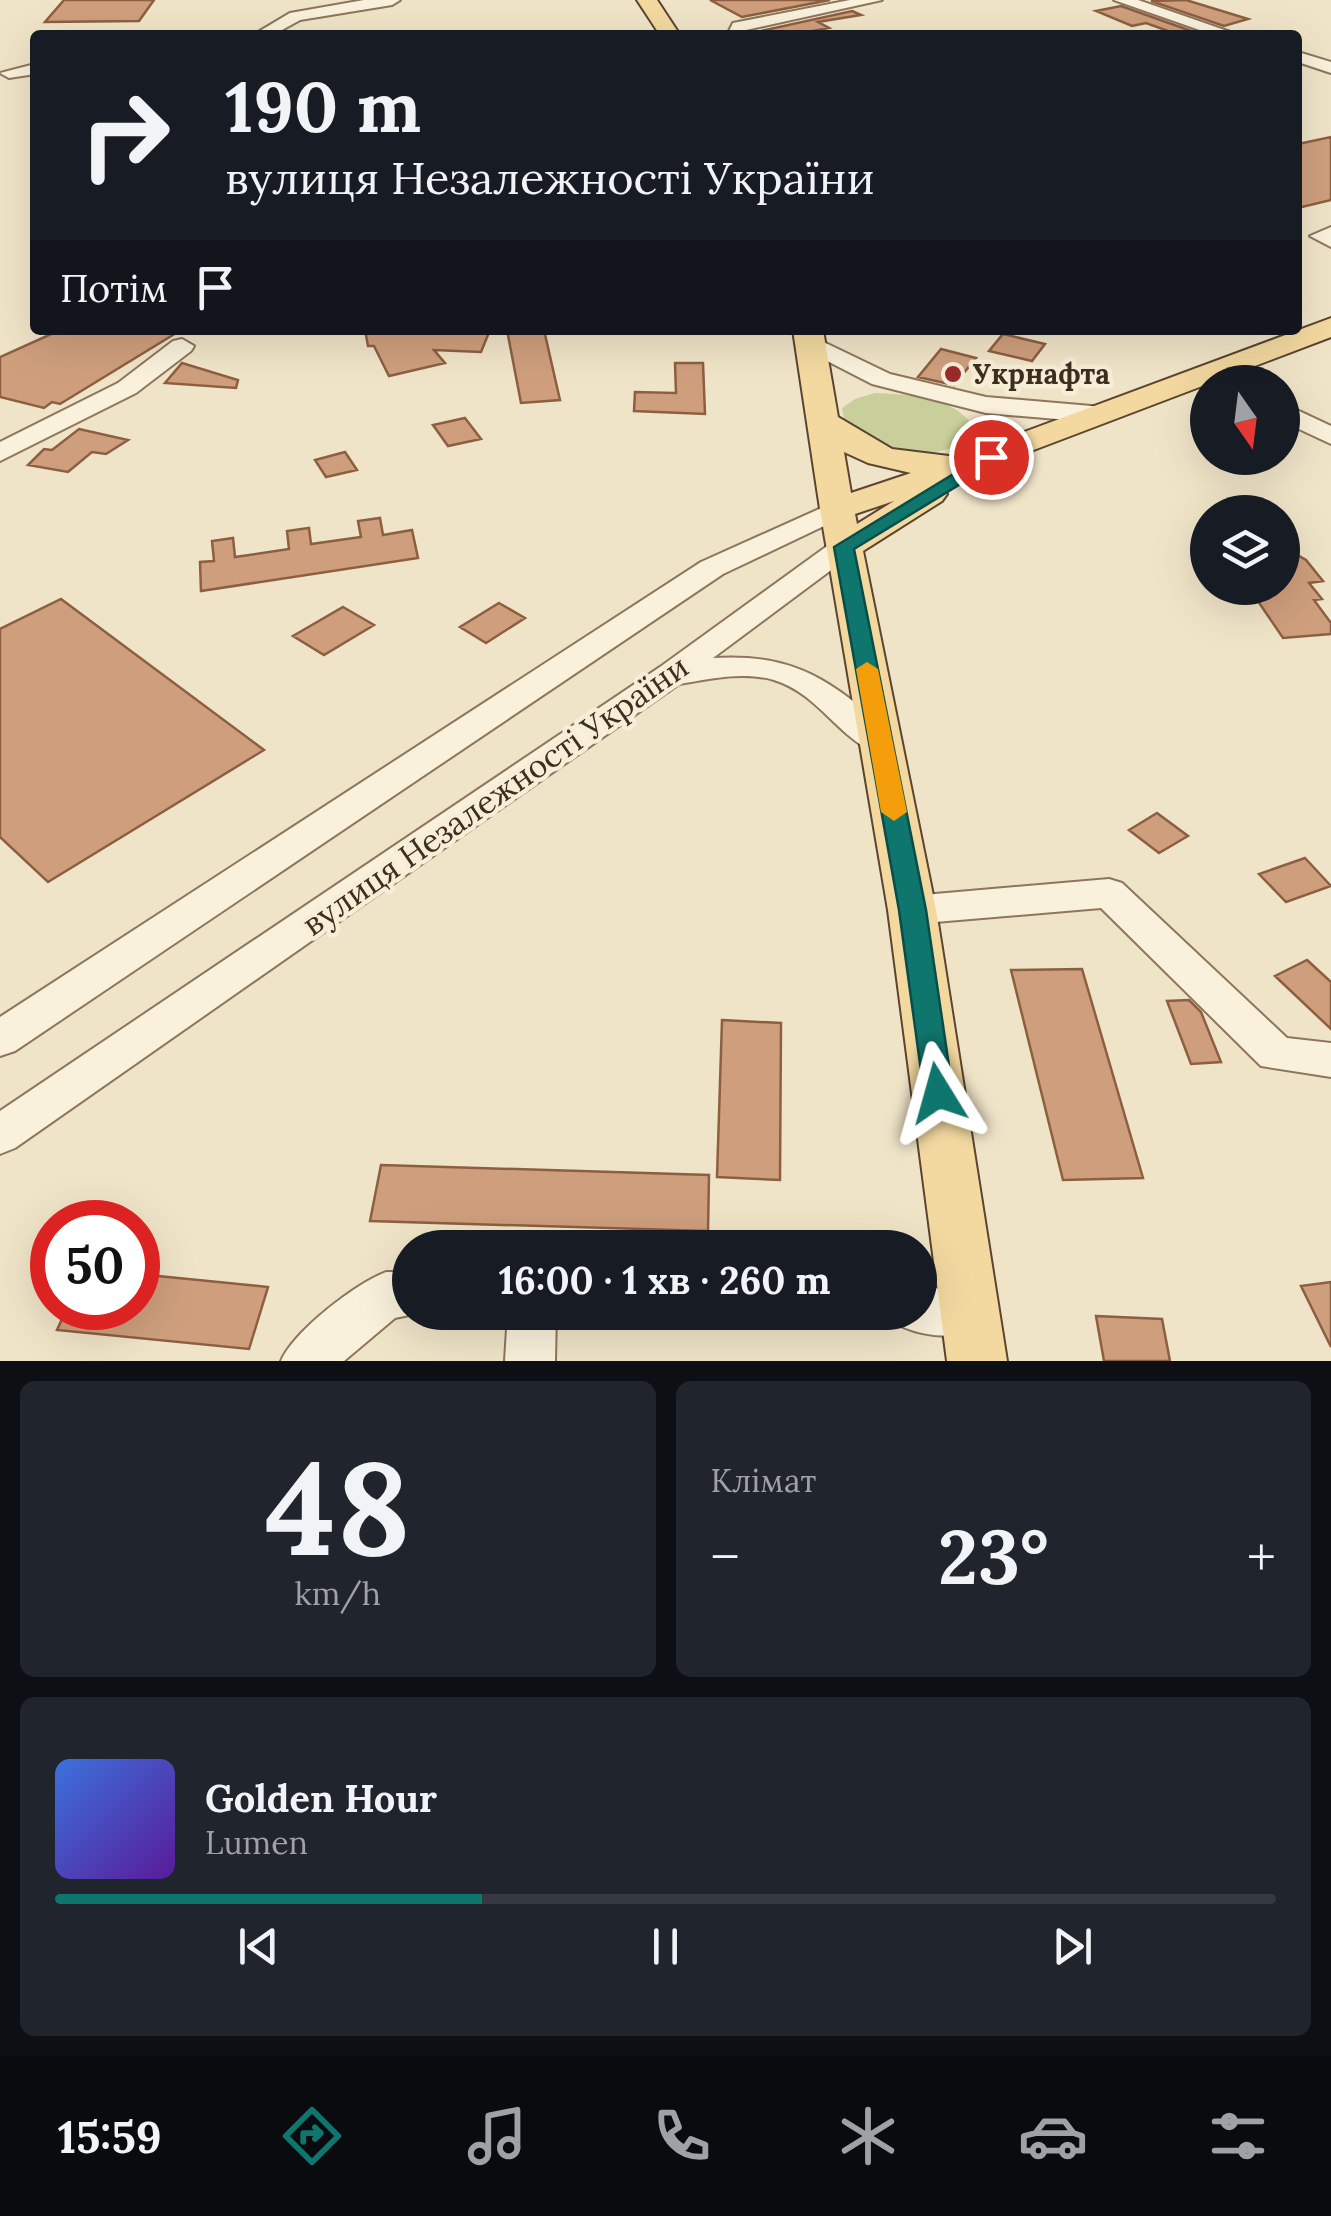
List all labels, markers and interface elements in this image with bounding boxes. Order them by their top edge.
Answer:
text: 190 m [225,62,421,151]
icon: right [60,70,190,200]
text: вулиця Незалежності України [225,149,875,206]
icon: arrive [188,260,243,315]
text: Потім [60,264,168,312]
place label: Укрнафта [973,356,1110,392]
marker: Укрнафта [942,363,964,385]
north arrow [1190,365,1300,475]
map controls [1190,365,1300,605]
pin [949,415,1034,500]
icon: arrive [964,430,1019,485]
button: layers [1190,495,1300,605]
street label: вулиця Незалежності України [294,646,696,944]
position arrow [886,1041,990,1145]
speed limit sign: 50 [30,1200,160,1330]
text: 16:00 · 1 хв · 260 m [499,1256,830,1304]
text: 48 [265,1424,410,1591]
text: Клімат [711,1460,816,1501]
text: 23° [938,1509,1049,1605]
text: − [711,1522,740,1592]
text: + [1247,1522,1276,1592]
text: km/h [295,1573,381,1614]
text: Golden Hour [205,1774,437,1822]
text: Lumen [205,1822,308,1863]
icon: previous [231,1919,286,1974]
icon: pause [638,1919,693,1974]
icon: next [1045,1919,1100,1974]
icon: directions [277,2101,347,2171]
icon: music [462,2101,532,2171]
icon: phone [647,2101,717,2171]
icon: climate [833,2101,903,2171]
icon: car [1018,2101,1088,2171]
icon: filters [1203,2101,1273,2171]
text: 15:59 [58,2108,162,2165]

